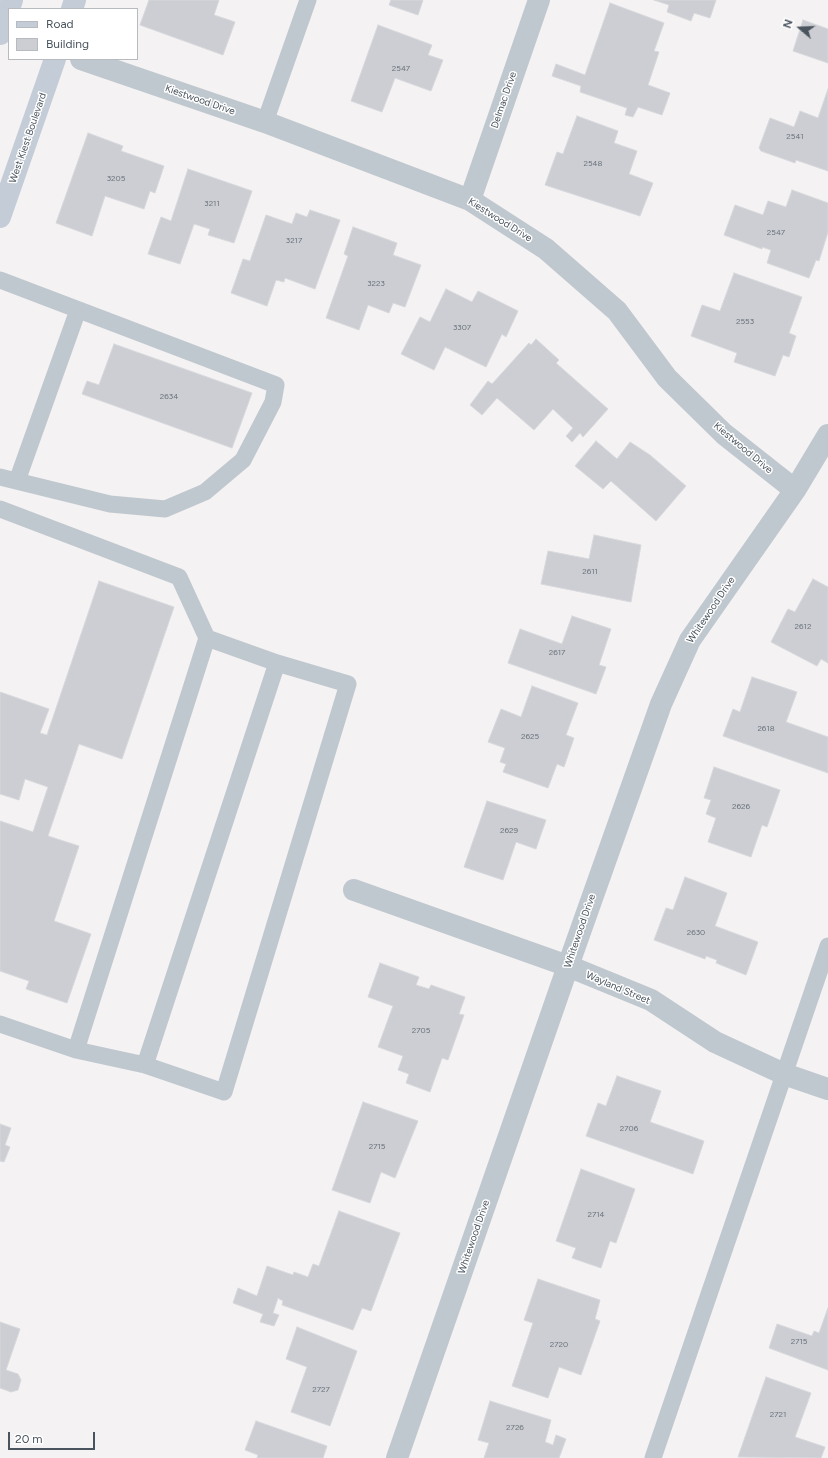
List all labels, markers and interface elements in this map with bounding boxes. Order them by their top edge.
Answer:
legend [8,8,138,60]
north arrow [780,8,820,48]
text: Road [46,17,74,31]
text: N [781,18,796,30]
text: Building [46,37,89,51]
house number: 2547 [392,64,410,74]
street label: Delmac Drive [489,70,519,130]
street label: Kiestwood Drive [163,82,237,118]
street label: West Kiest Boulevard [7,91,49,185]
house number: 2541 [786,132,804,142]
house number: 2548 [584,159,602,169]
house number: 3205 [107,174,125,184]
street label: Kiestwood Drive [466,196,534,244]
house number: 3211 [204,199,220,209]
house number: 2547 [767,228,785,238]
house number: 3217 [286,236,302,246]
house number: 3223 [367,279,385,289]
house number: 2553 [736,317,754,327]
house number: 3307 [453,323,471,333]
house number: 2634 [160,392,178,402]
street label: Kiestwood Drive [711,420,775,476]
house number: 2611 [582,567,598,577]
street label: Whitewood Drive [684,575,738,645]
house number: 2612 [795,622,811,632]
house number: 2617 [549,648,565,658]
house number: 2618 [757,724,775,734]
house number: 2625 [521,732,539,742]
house number: 2626 [732,802,750,812]
house number: 2629 [500,826,518,836]
street label: Whitewood Drive [562,892,598,970]
house number: 2630 [687,928,705,938]
street label: Wayland Street [584,969,652,1007]
house number: 2705 [412,1026,430,1036]
house number: 2706 [620,1124,638,1134]
house number: 2715 [369,1142,385,1152]
street label: Whitewood Drive [456,1198,492,1276]
house number: 2714 [587,1210,605,1220]
house number: 2715 [791,1337,807,1347]
house number: 2720 [550,1340,568,1350]
house number: 2727 [312,1385,330,1395]
house number: 2721 [770,1410,786,1420]
house number: 2726 [506,1423,524,1433]
scale bar [10,1424,97,1450]
text: 20 m [15,1432,43,1446]

